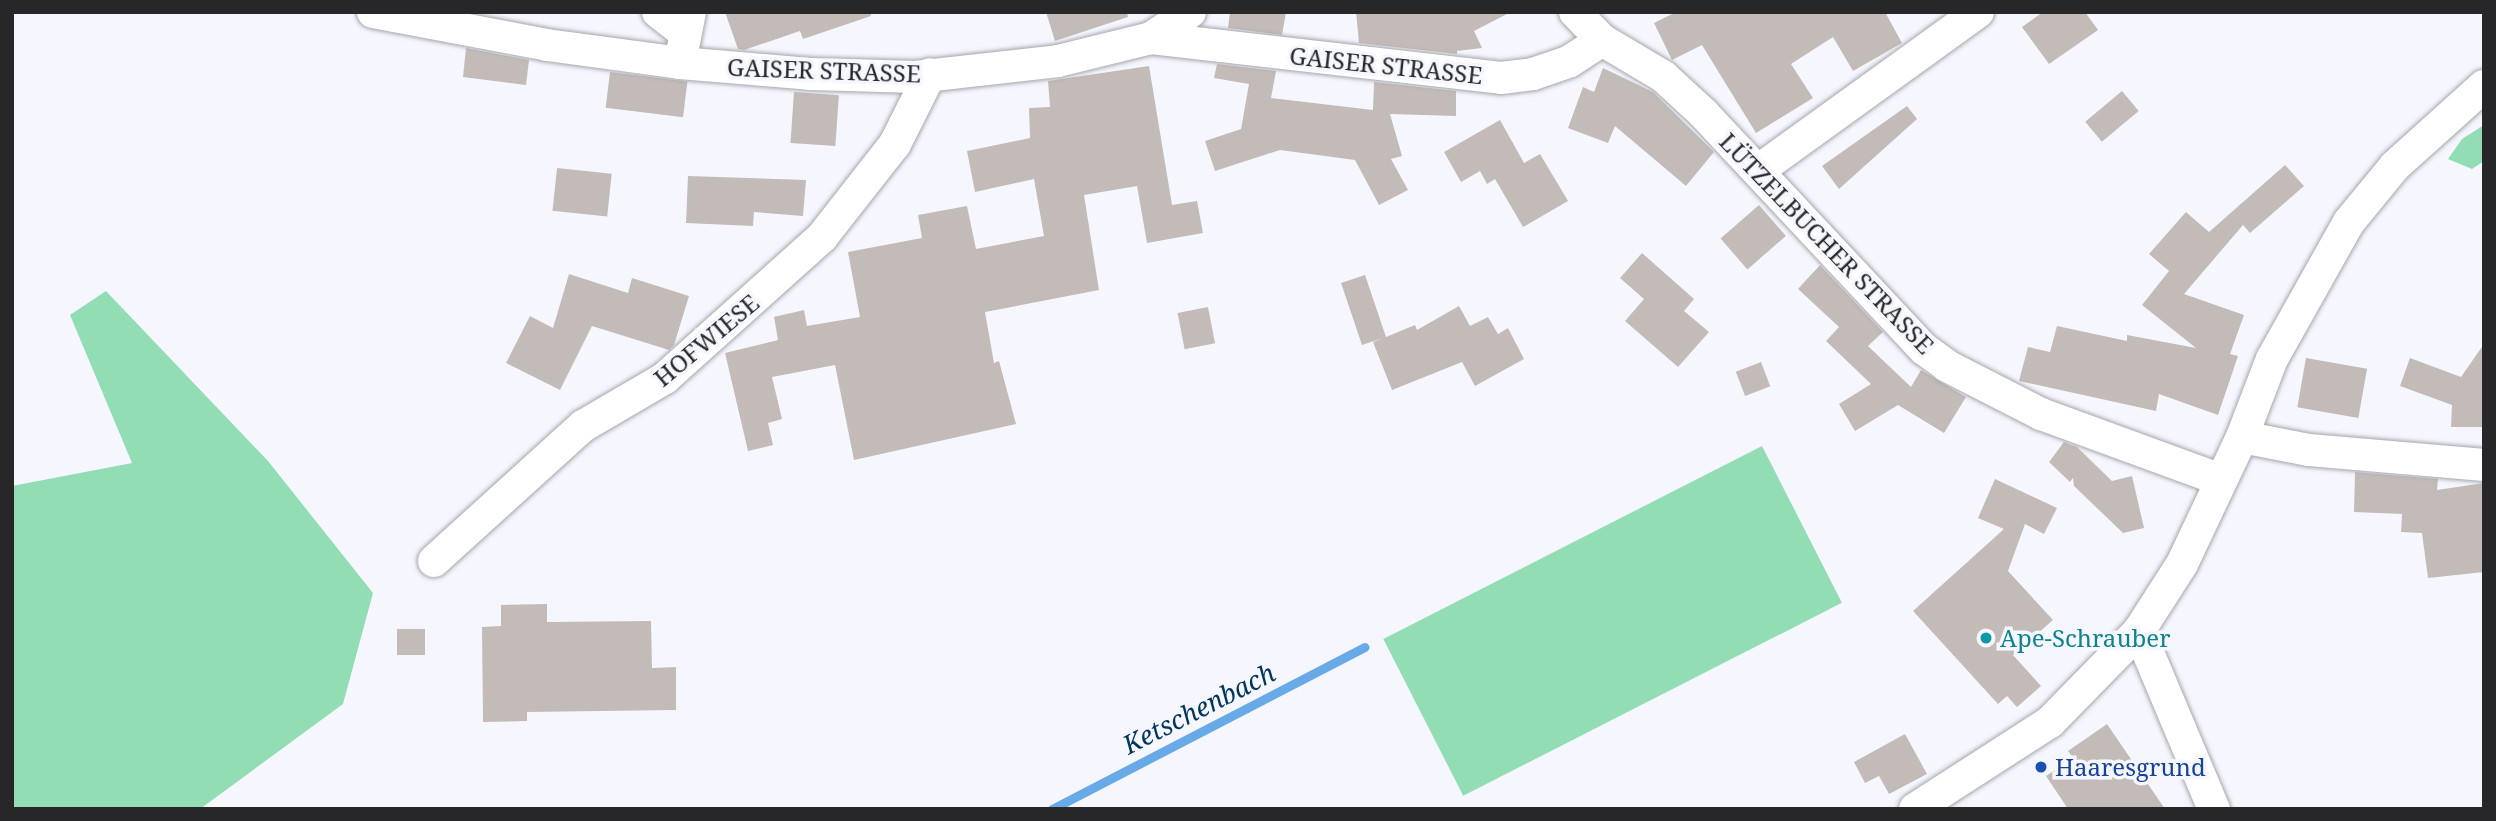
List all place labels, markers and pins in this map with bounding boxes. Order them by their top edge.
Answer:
place label: Ape-Schrauber [2000,624,2170,652]
marker: Ape-Schrauber [1978,630,1994,646]
place label: Haaresgrund [2055,753,2206,781]
marker: Haaresgrund [2033,759,2049,775]

